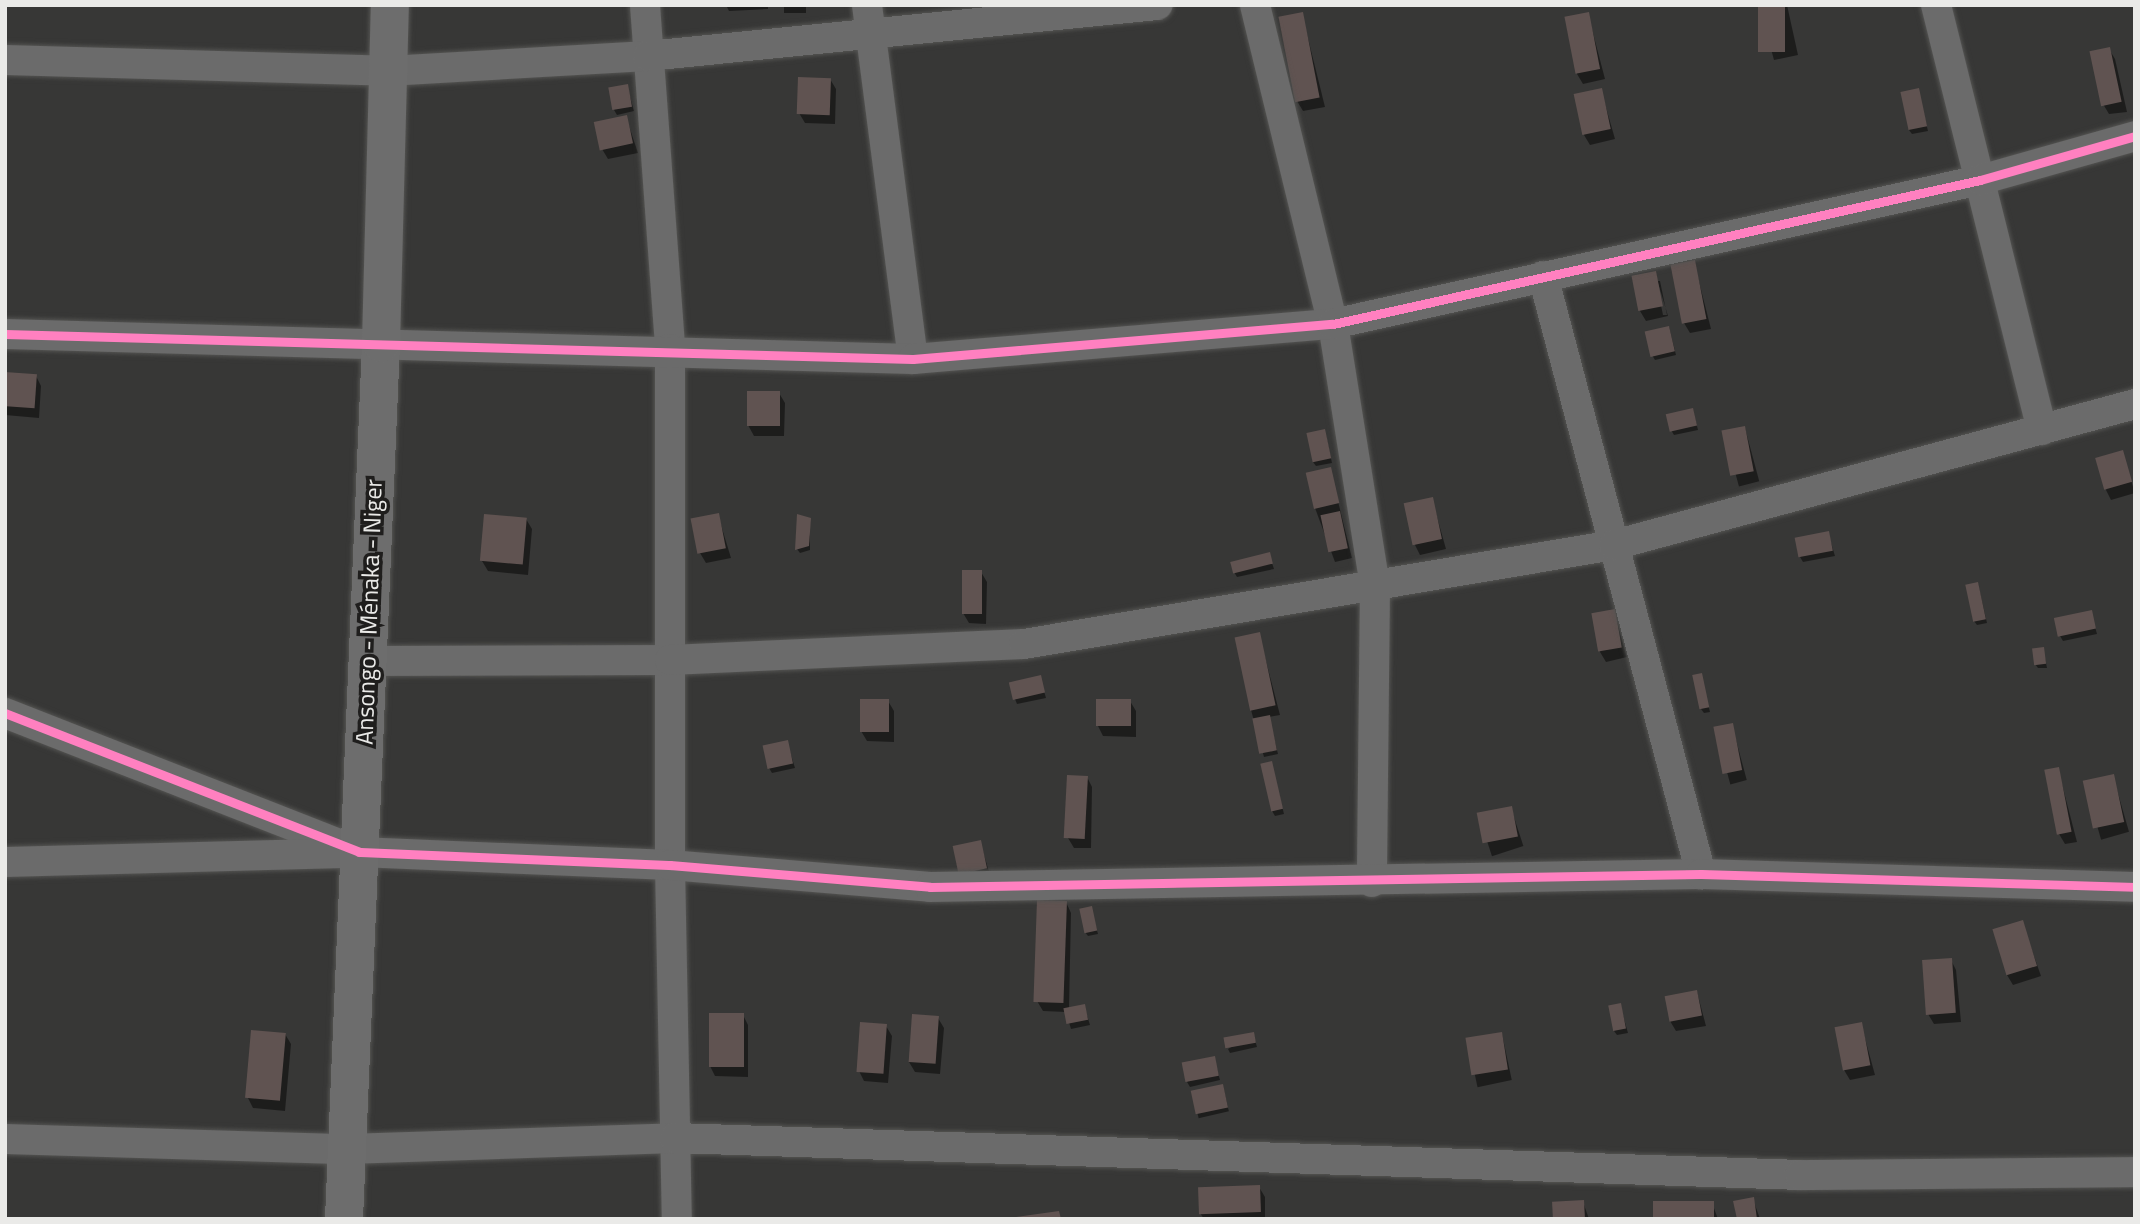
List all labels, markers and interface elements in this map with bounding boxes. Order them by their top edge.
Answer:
street label: Ansongo - Ménaka - Niger [350,479,388,745]

